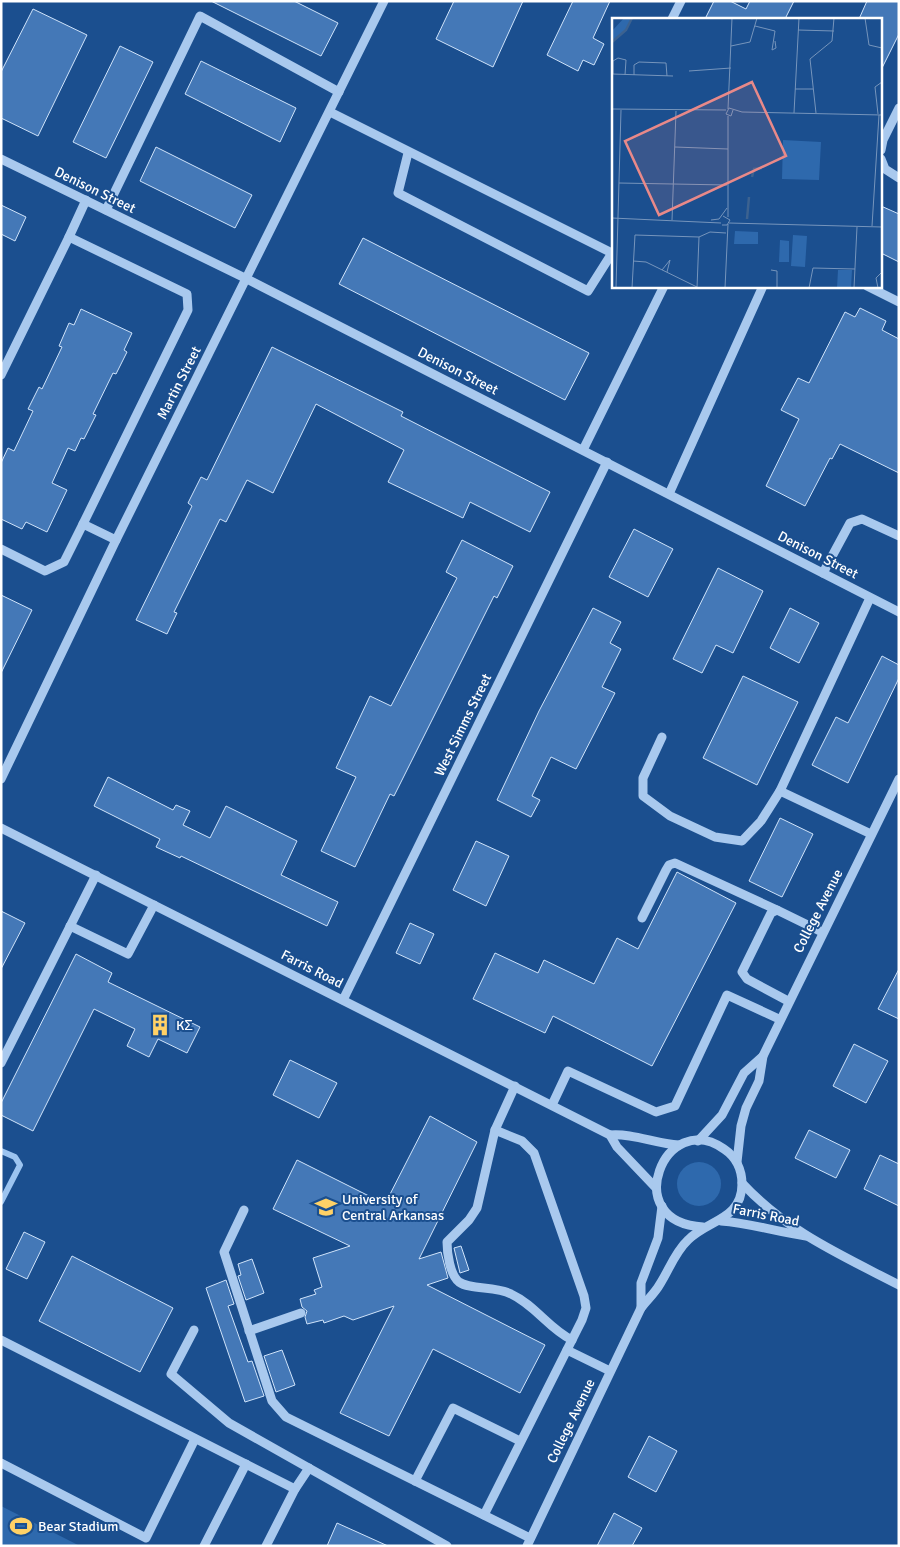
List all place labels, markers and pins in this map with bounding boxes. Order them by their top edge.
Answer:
building icon: KΣ [147,1012,173,1038]
place label: KΣ [176,1017,193,1034]
place label: University of Central Arkansas [342,1191,444,1224]
school or university icon: University of Central Arkansas [313,1194,339,1220]
sports icon: Bear Stadium [8,1513,34,1539]
place label: Bear Stadium [38,1518,119,1535]

